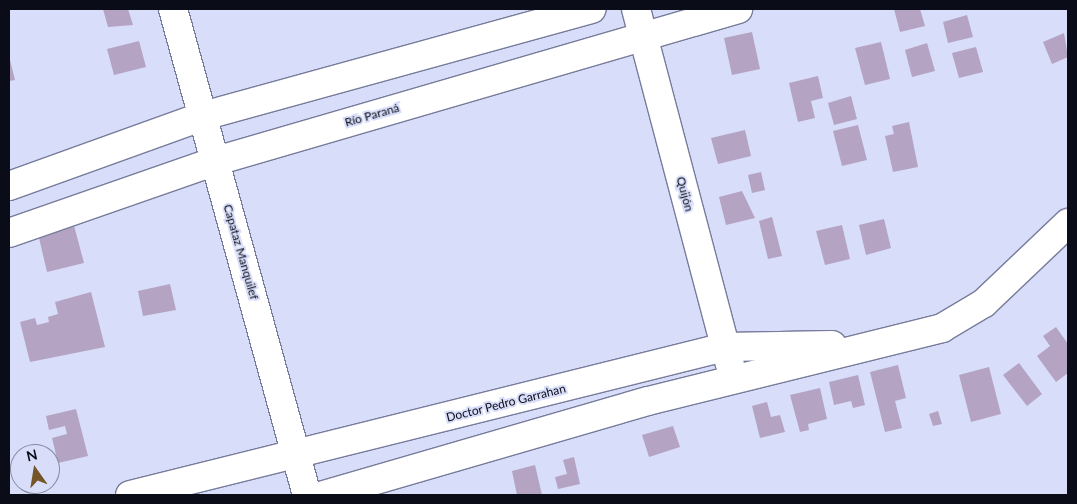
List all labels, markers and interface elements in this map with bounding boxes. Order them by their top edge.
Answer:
street label: Río Paraná [343,100,401,130]
street label: Quijón [673,175,697,213]
street label: Capataz Manquilef [220,203,262,301]
street label: Doctor Pedro Garrahan [445,381,567,425]
north arrow [10,444,60,494]
text: N [25,445,39,464]

